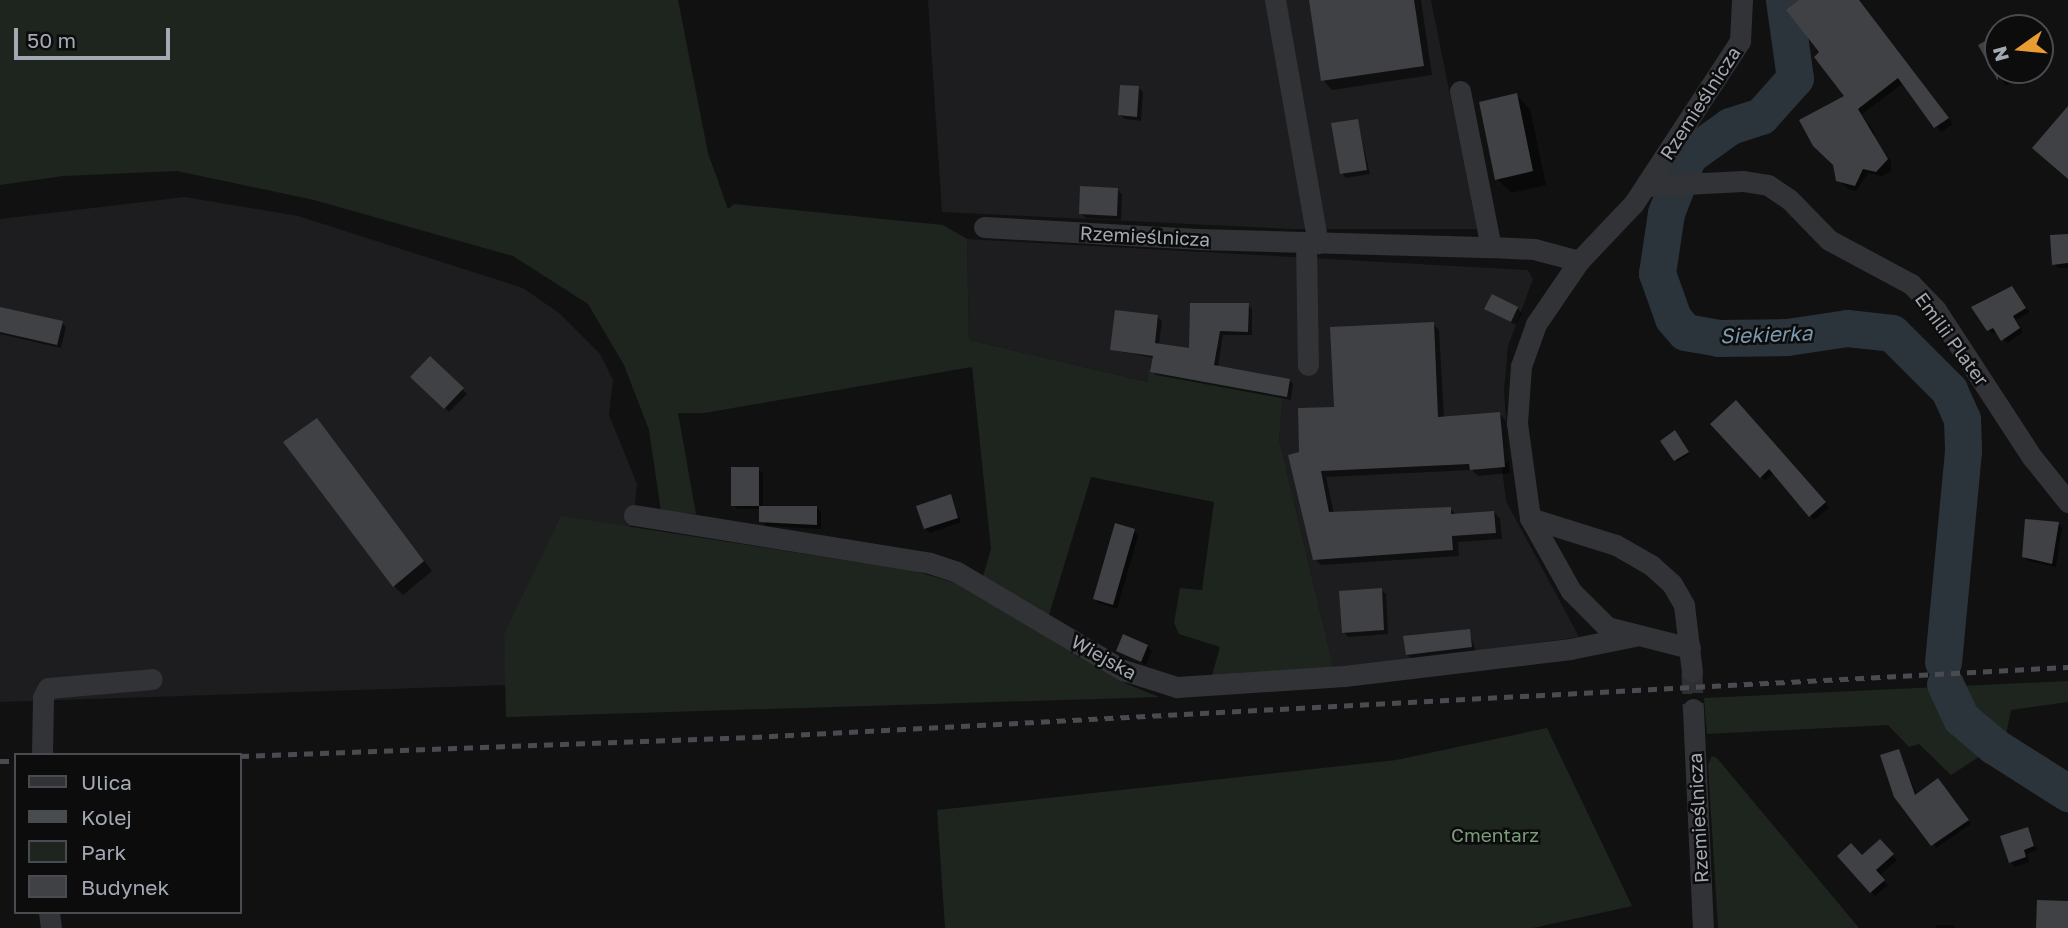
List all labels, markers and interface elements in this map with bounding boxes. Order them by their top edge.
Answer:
scale bar [18,14,173,58]
north arrow [1984,14,2054,84]
text: 50 m [27,27,76,53]
street label: Rzemieślnicza [1655,42,1745,164]
text: N [1987,44,2013,64]
street label: Rzemieślnicza [1079,221,1211,251]
street label: Emilii Plater [1911,288,1993,390]
water label: Siekierka [1719,320,1813,348]
street label: Wiejska [1068,630,1140,684]
street label: Rzemieślnicza [1683,752,1713,884]
legend [14,753,242,914]
text: Ulica [81,769,132,795]
text: Kolej [81,804,132,830]
park label: Cmentarz [1451,824,1539,846]
text: Park [81,839,126,865]
text: Budynek [81,874,169,900]

